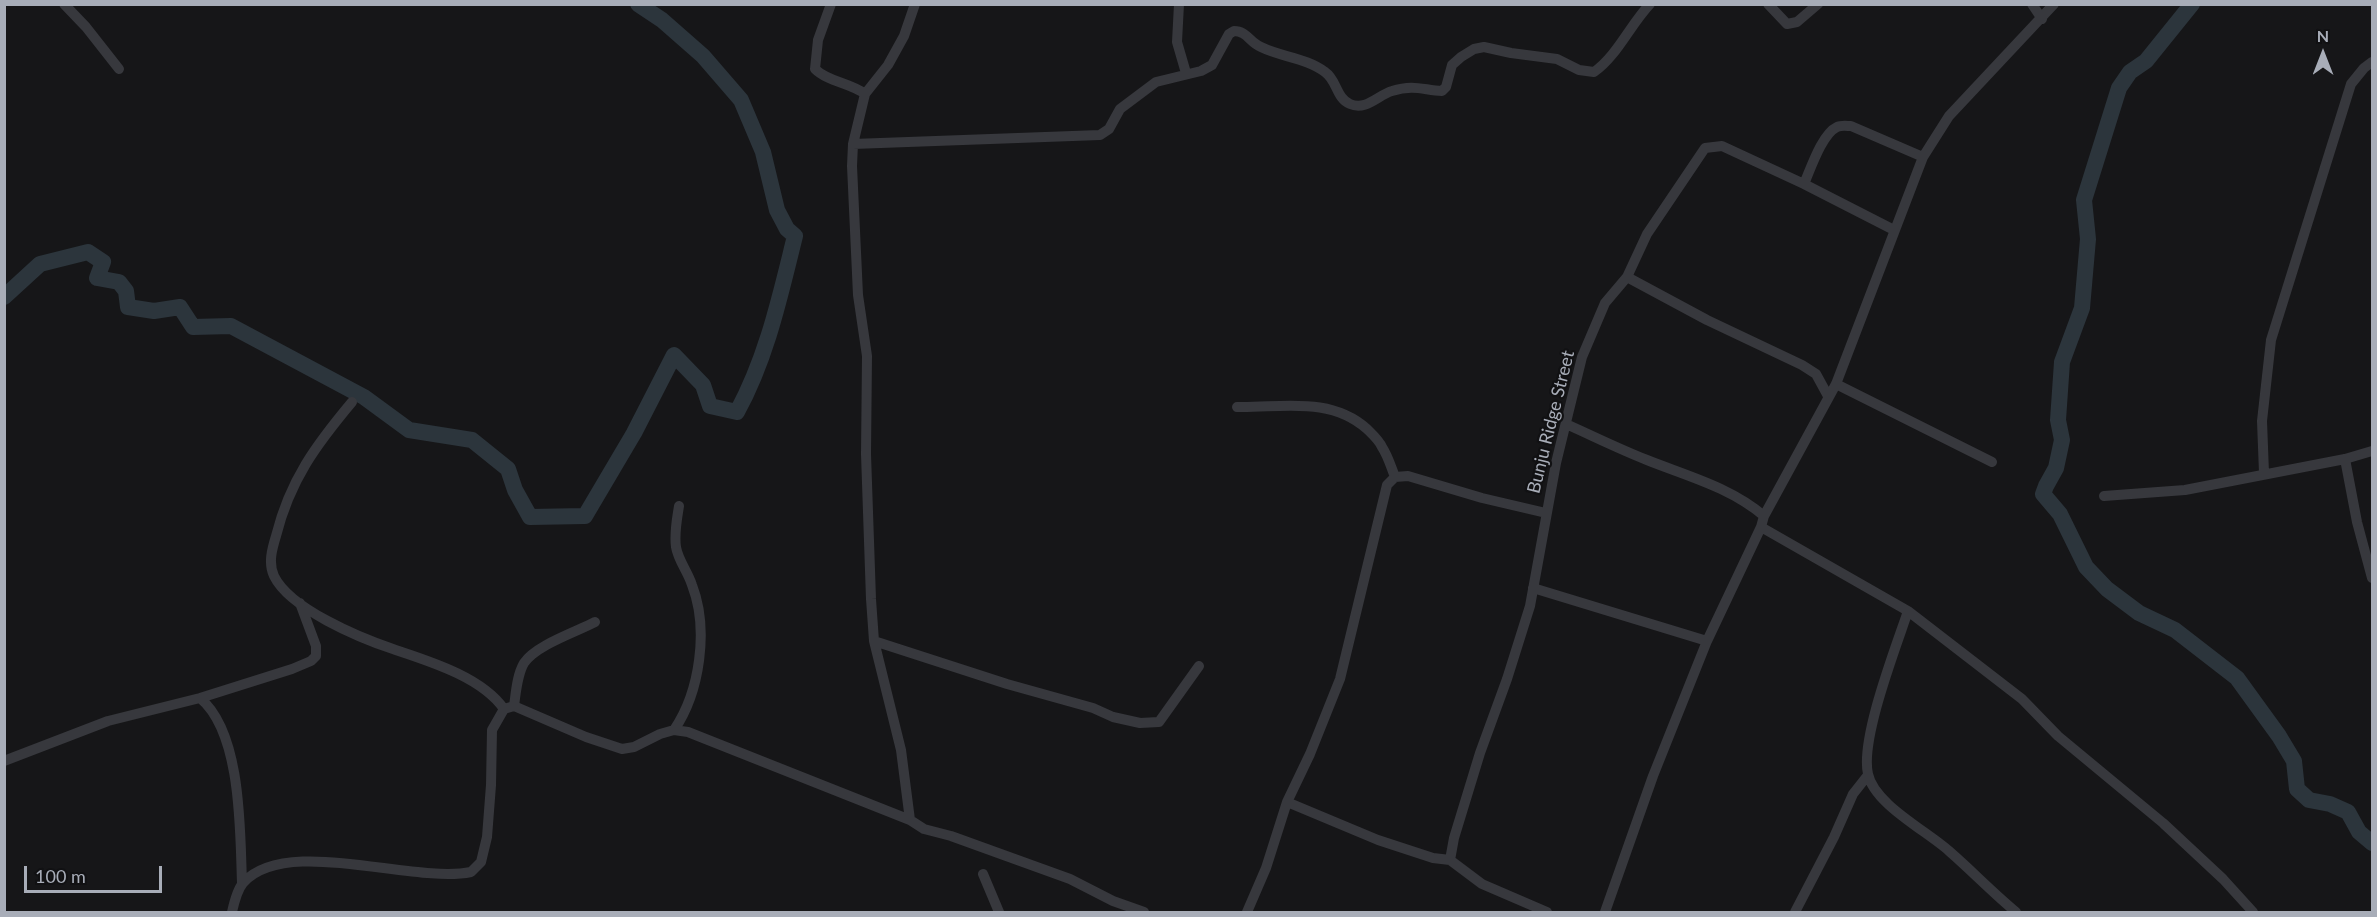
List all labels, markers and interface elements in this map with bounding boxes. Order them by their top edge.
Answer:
north arrow [2293,24,2353,84]
text: N [2317,26,2329,45]
street label: Bunju Ridge Street [1523,348,1579,496]
scale bar [27,854,165,892]
text: 100 m [35,865,86,887]

